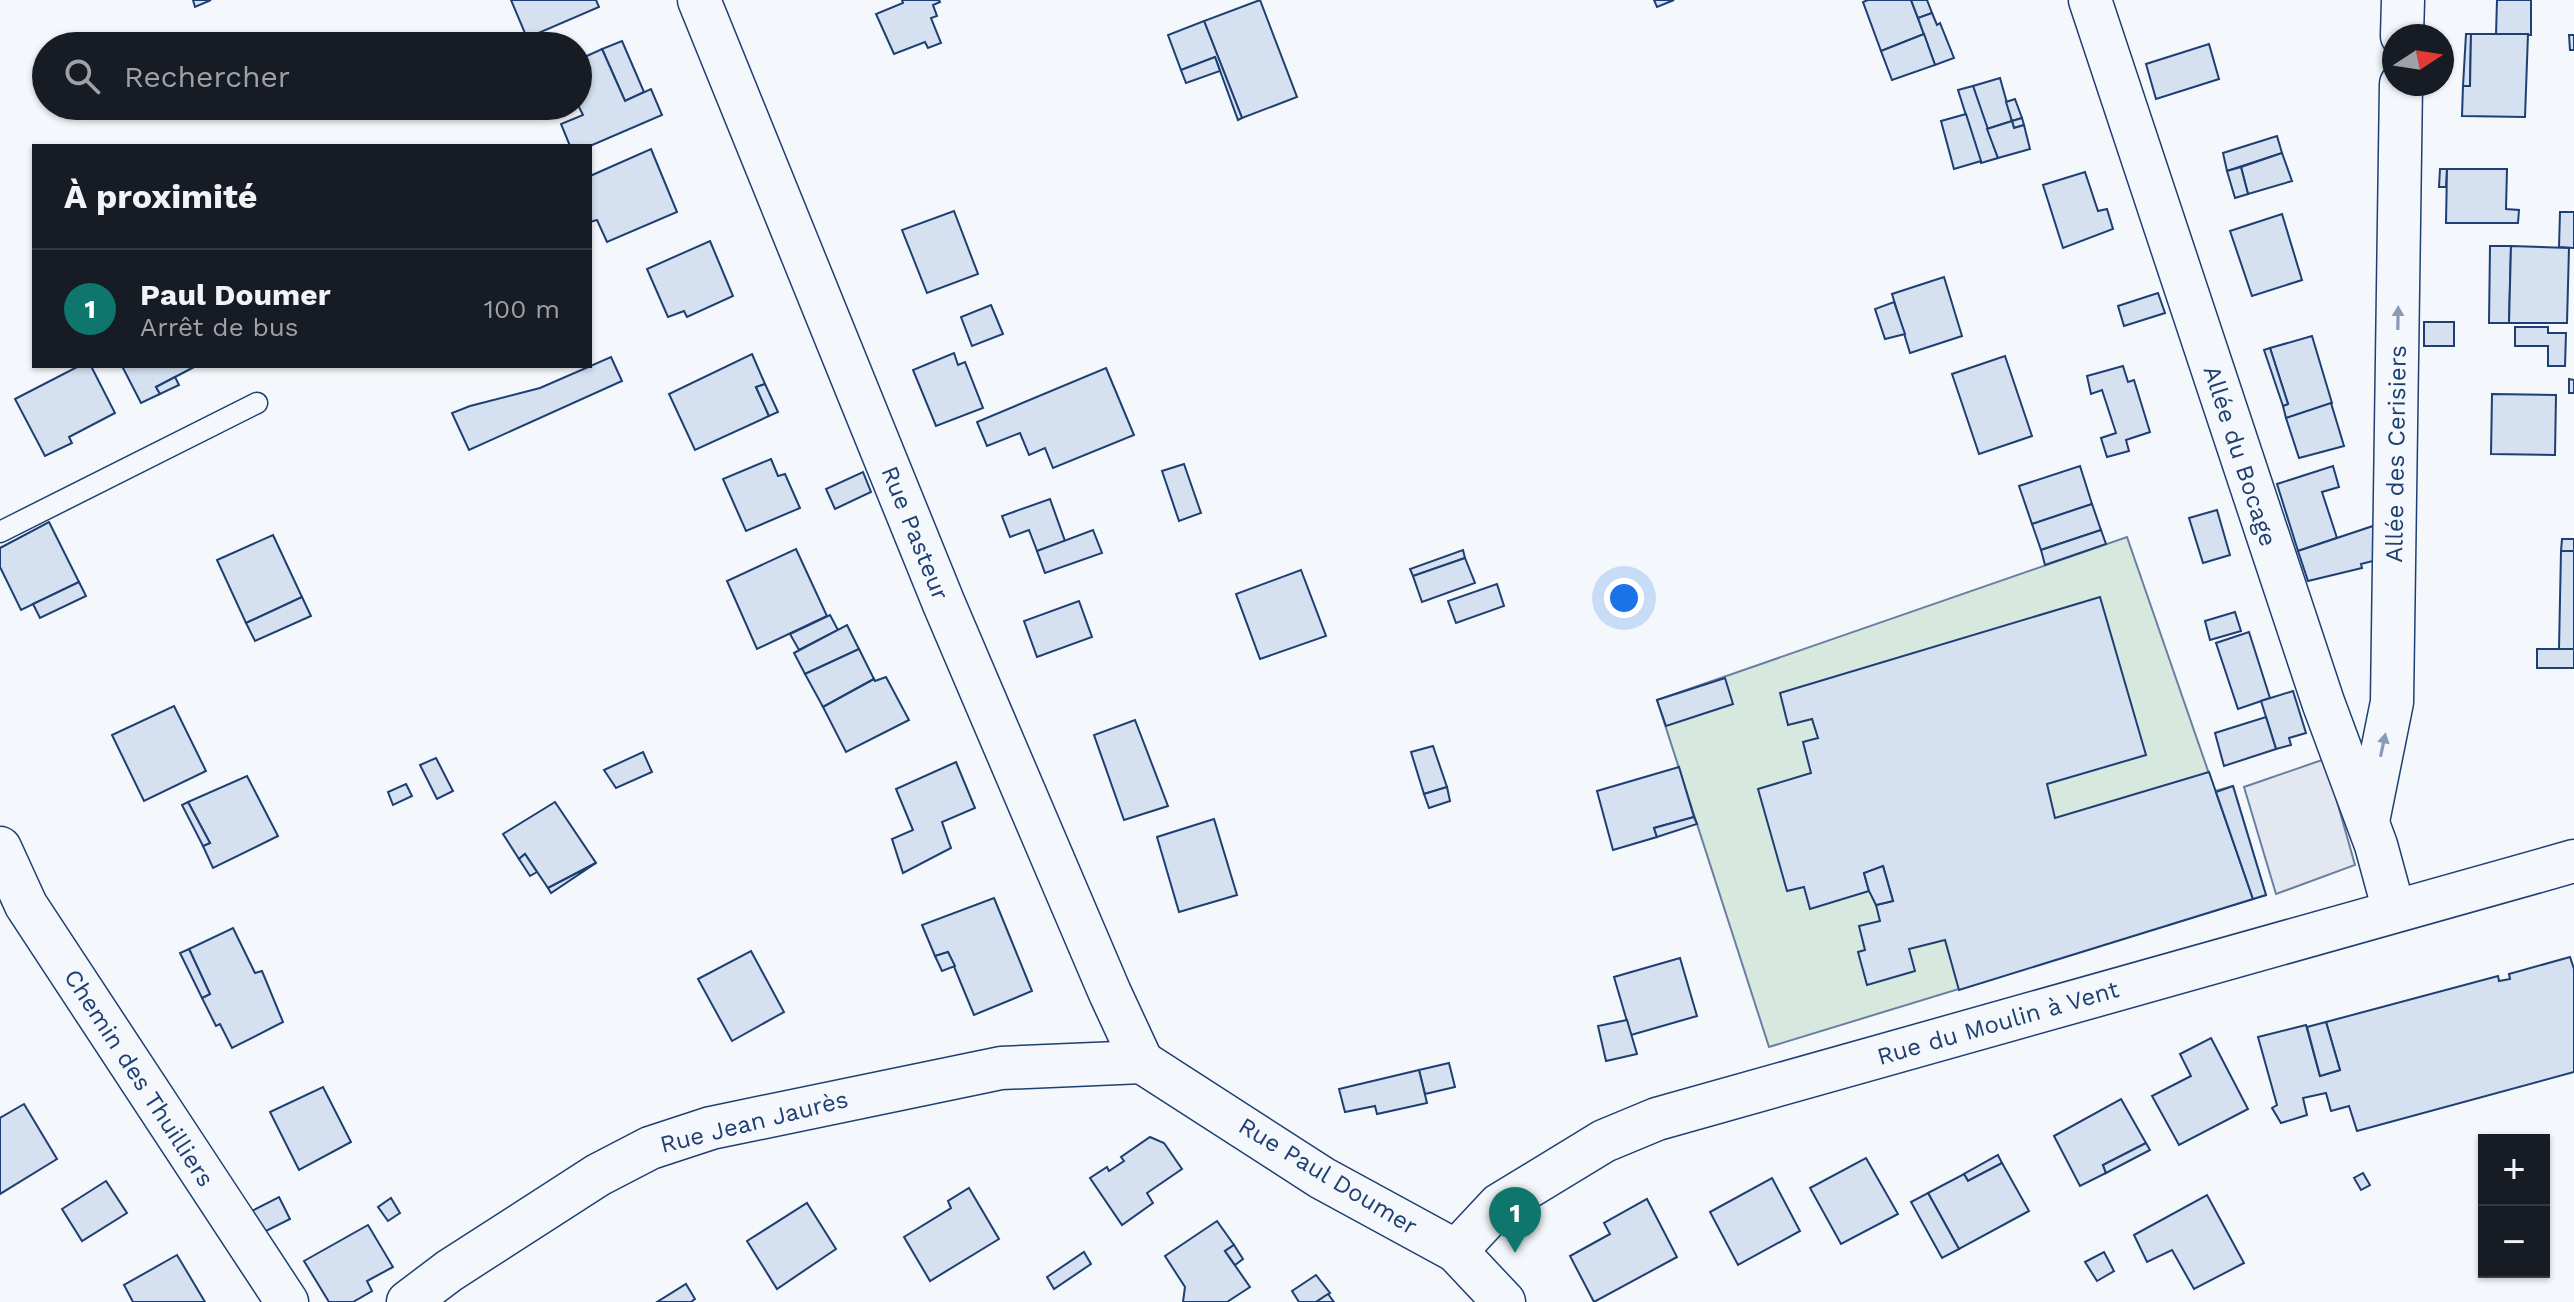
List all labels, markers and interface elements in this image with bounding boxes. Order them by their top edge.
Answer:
north arrow [2382,24,2454,96]
search box [32,32,592,120]
icon: search [60,54,104,98]
text: Rechercher [124,59,290,94]
text: À proximité [64,176,258,216]
text: Paul Doumer [140,277,331,312]
text: 1 [84,294,96,324]
text: 100 m [484,294,560,324]
one-way arrow [2392,305,2404,330]
text: Arrêt de bus [140,312,299,342]
street label: Allée des Cerisiers [2380,345,2412,563]
street label: Allée du Bocage [2198,362,2282,550]
street label: Rue Pasteur [875,462,955,604]
your location [1604,578,1644,618]
one-way arrow [2378,732,2390,757]
street label: Chemin des Thuilliers [58,964,220,1192]
street label: Rue du Moulin à Vent [1874,975,2122,1071]
street label: Rue Jean Jaurès [657,1085,851,1159]
street label: Rue Paul Doumer [1234,1112,1423,1240]
map controls [2478,1134,2550,1278]
button: + [2478,1134,2550,1206]
pin: 1 [1489,1187,1541,1253]
button: − [2478,1206,2550,1278]

